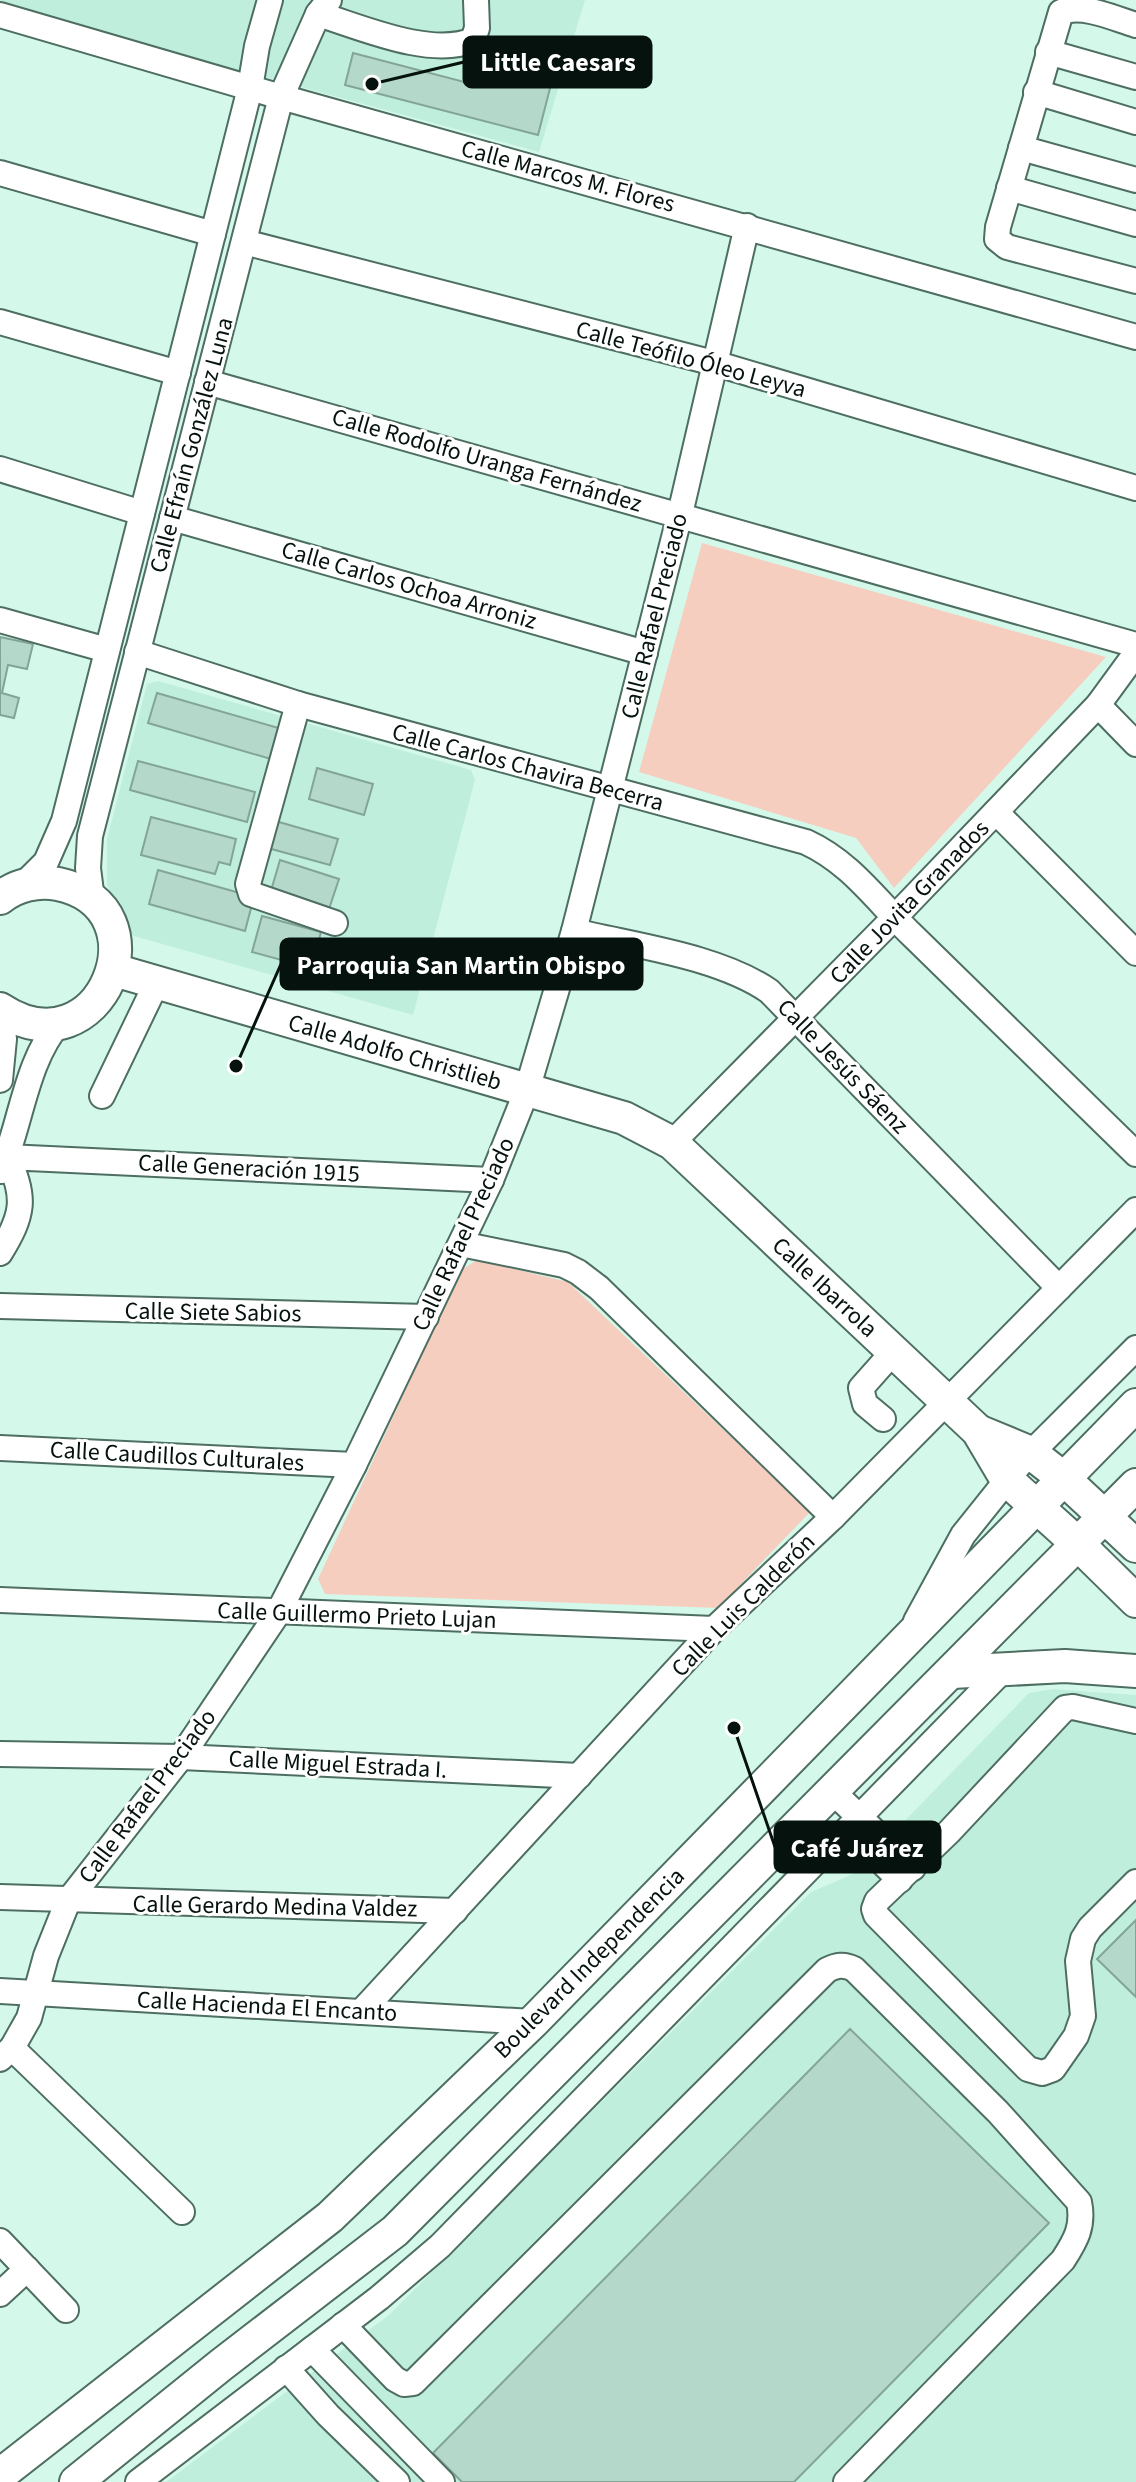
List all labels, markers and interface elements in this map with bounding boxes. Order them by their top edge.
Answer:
callout: Little Caesars [464,37,651,87]
text: Little Caesars [480,44,636,81]
street label: Calle Marcos M. Flores [457,131,679,222]
street label: Calle Teófilo Óleo Leyva [572,312,810,407]
street label: Calle Efraín González Luna [140,313,242,577]
street label: Calle Rodolfo Uranga Fernández [328,399,646,522]
street label: Calle Rafael Preciado [612,510,697,723]
street label: Calle Carlos Ochoa Arroniz [277,532,541,639]
street label: Calle Carlos Chavira Becerra [388,714,668,821]
street label: Calle Jovita Granados [821,812,997,993]
callout: Parroquia San Martin Obispo [281,939,642,989]
text: Parroquia San Martin Obispo [297,947,625,984]
street label: Calle Jesús Sáenz [769,991,916,1142]
street label: Calle Adolfo Christlieb [284,1005,506,1100]
street label: Calle Rafael Preciado [403,1131,524,1337]
street label: Calle Generación 1915 [137,1145,361,1192]
street label: Calle Ibarrola [764,1229,885,1346]
street label: Calle Siete Sabios [124,1293,302,1332]
street label: Calle Caudillos Culturales [49,1432,305,1481]
street label: Calle Luis Calderón [663,1525,823,1685]
street label: Calle Guillermo Prieto Lujan [217,1593,497,1638]
street label: Calle Rafael Preciado [70,1702,225,1891]
street label: Calle Miguel Estrada I. [228,1741,448,1788]
callout: Café Juárez [775,1822,940,1872]
text: Café Juárez [790,1830,924,1867]
street label: Boulevard Independencia [486,1860,693,2067]
street label: Calle Gerardo Medina Valdez [132,1887,418,1926]
street label: Calle Hacienda El Encanto [136,1982,398,2031]

